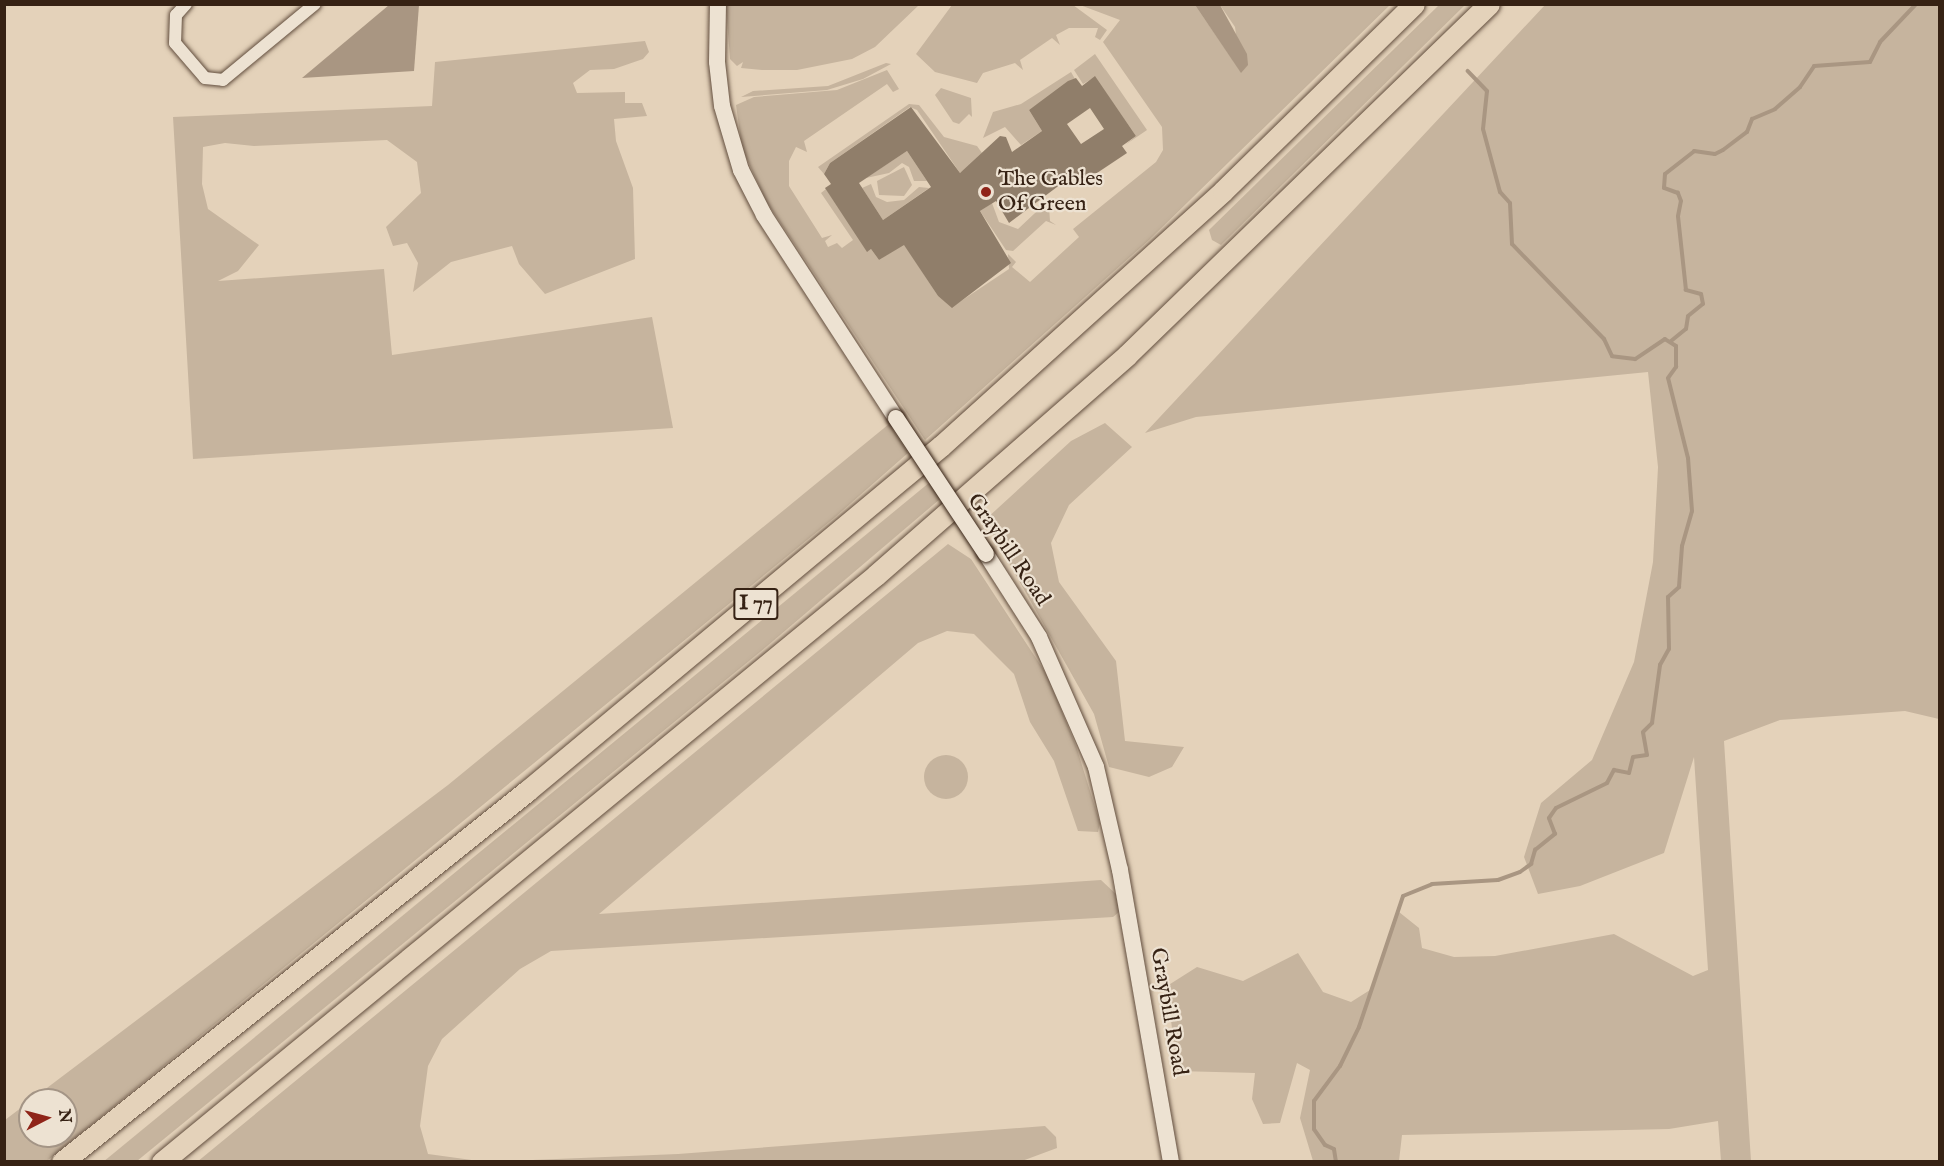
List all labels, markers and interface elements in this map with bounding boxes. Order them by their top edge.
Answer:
place label: The Gables Of Green [998,166,1103,218]
marker: The Gables Of Green [979,185,993,199]
street label: Graybill Road [961,489,1055,611]
road number: I 77 [732,586,780,622]
street label: Graybill Road [1144,946,1192,1078]
north arrow [18,1088,78,1148]
text: N [53,1108,75,1124]

